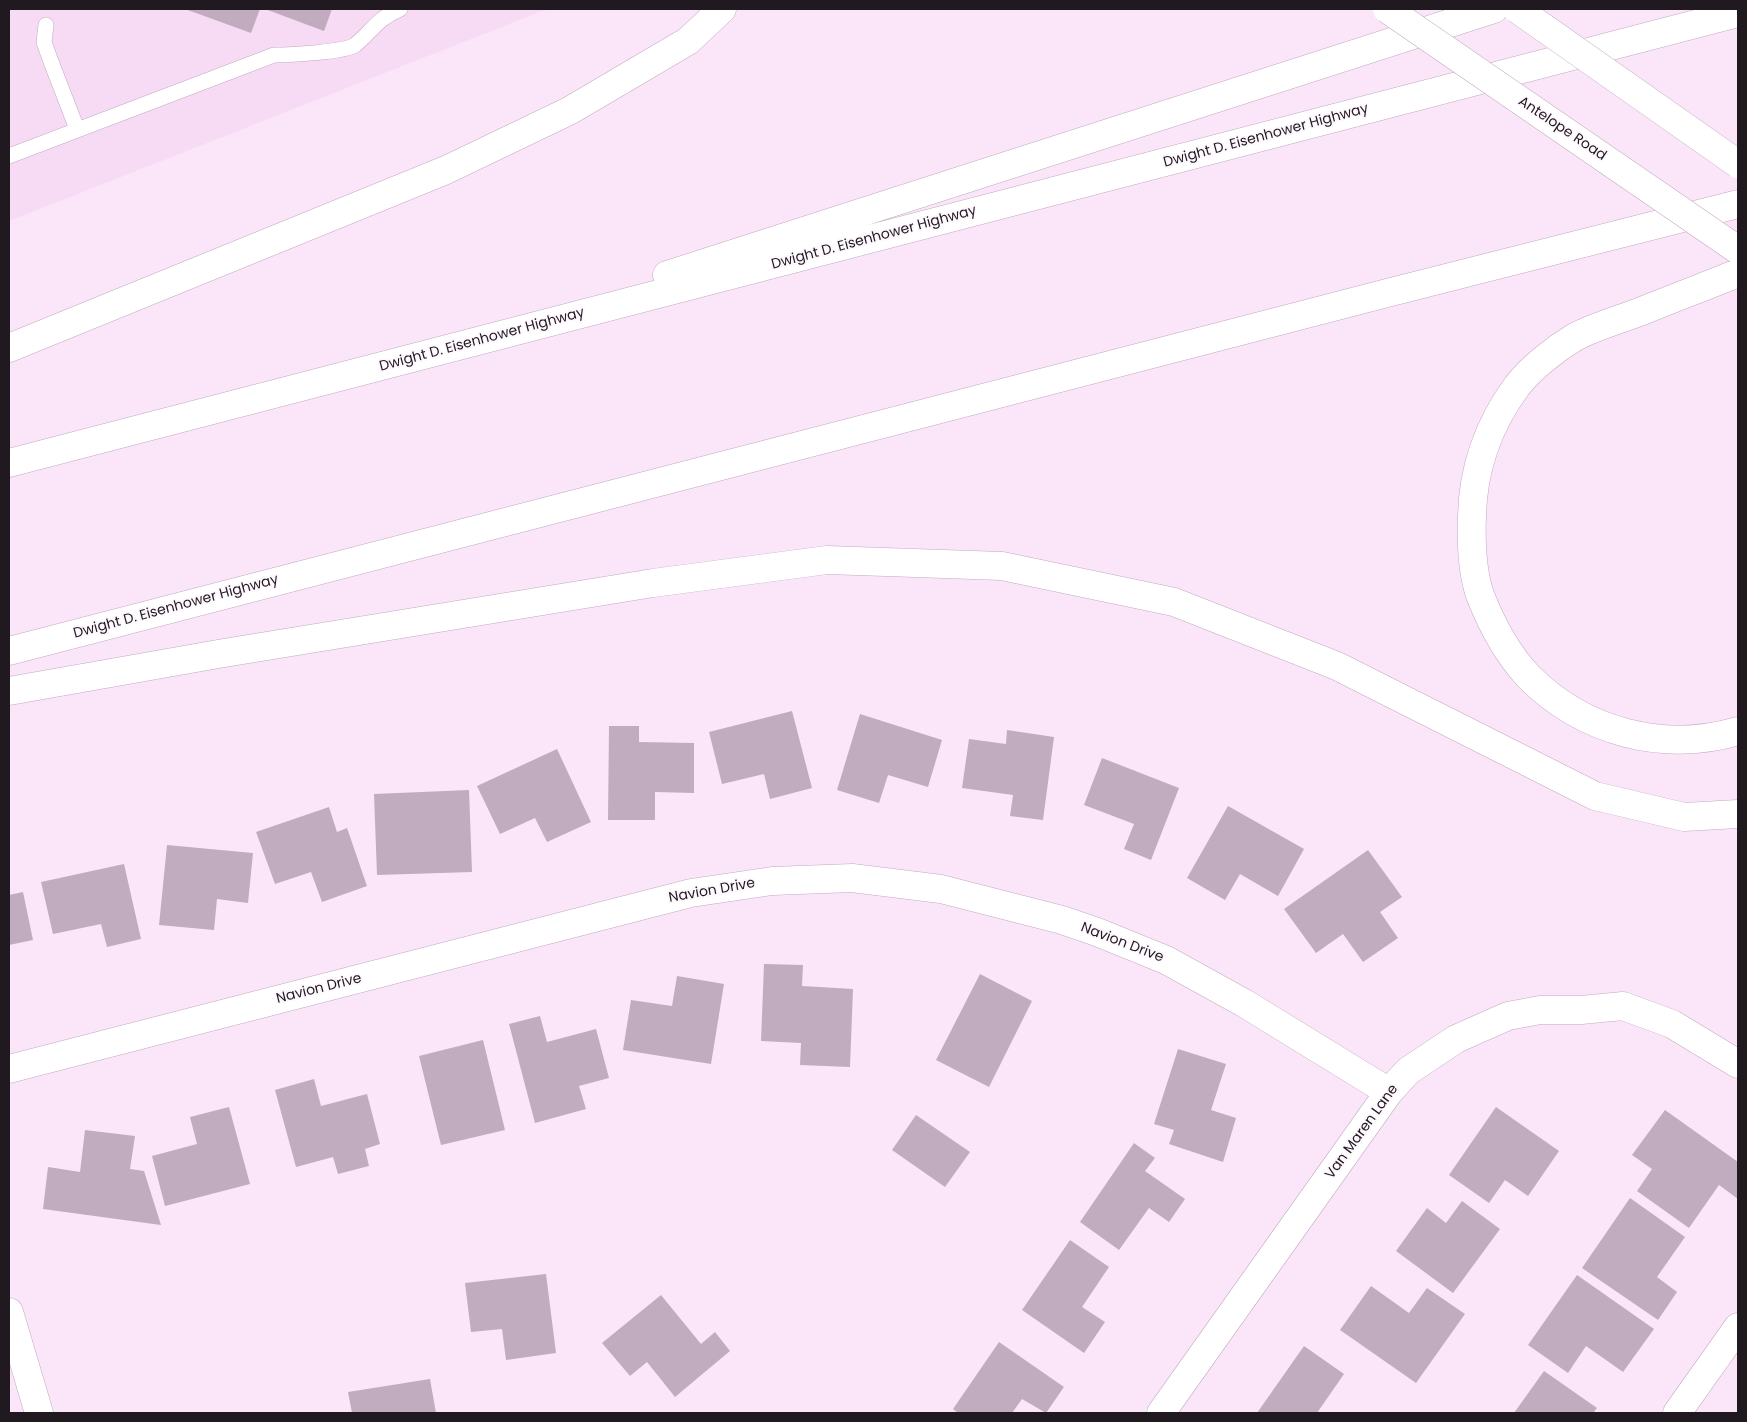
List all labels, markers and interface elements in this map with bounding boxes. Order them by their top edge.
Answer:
street label: Antelope Road [1515,93,1609,165]
street label: Dwight D. Eisenhower Highway [1162,100,1370,172]
street label: Dwight D. Eisenhower Highway [770,202,978,274]
street label: Dwight D. Eisenhower Highway [378,304,586,376]
street label: Dwight D. Eisenhower Highway [72,571,280,643]
street label: Navion Drive [668,875,756,907]
street label: Navion Drive [1078,920,1166,966]
street label: Navion Drive [275,970,363,1008]
street label: Van Maren Lane [1322,1081,1402,1183]

